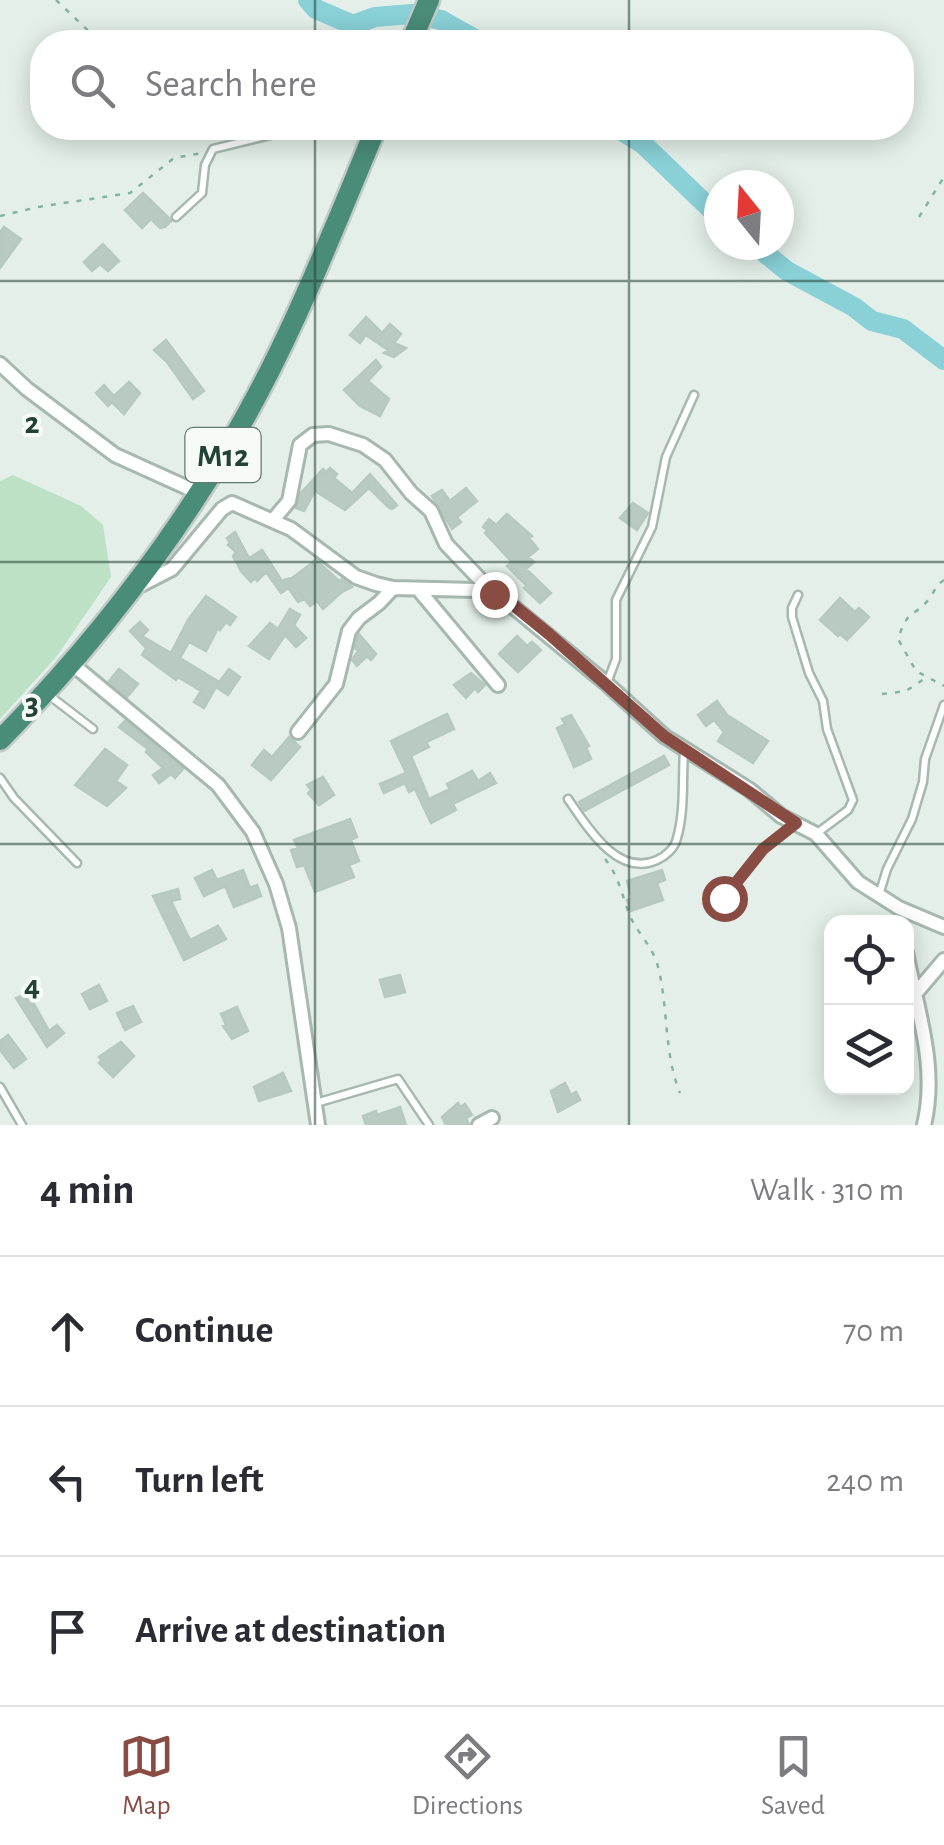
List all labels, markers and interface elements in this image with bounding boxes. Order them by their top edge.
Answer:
search box [30,30,914,140]
icon: search [65,58,120,113]
text: Search here [145,66,317,104]
north arrow [704,170,794,260]
text: 2 [24,407,40,439]
road number: M12 [186,428,260,482]
route end [472,572,518,618]
text: 3 [25,688,39,720]
route start [702,876,748,922]
map controls [824,915,914,1095]
button: locate [824,915,914,1005]
text: 4 [24,970,40,1002]
button: layers [824,1005,914,1095]
text: 4 min [40,1169,135,1211]
text: Walk · 310 m [750,1174,904,1206]
icon: ahead [40,1304,95,1359]
text: Continue [135,1312,273,1350]
text: 70 m [843,1315,904,1347]
icon: left [40,1454,95,1509]
text: Turn left [135,1462,263,1500]
text: 240 m [826,1465,904,1497]
icon: arrive [40,1604,95,1659]
text: Arrive at destination [135,1612,446,1650]
tab: Map [119,1729,174,1823]
tab: Directions [412,1729,523,1823]
tab: Saved [761,1729,825,1823]

